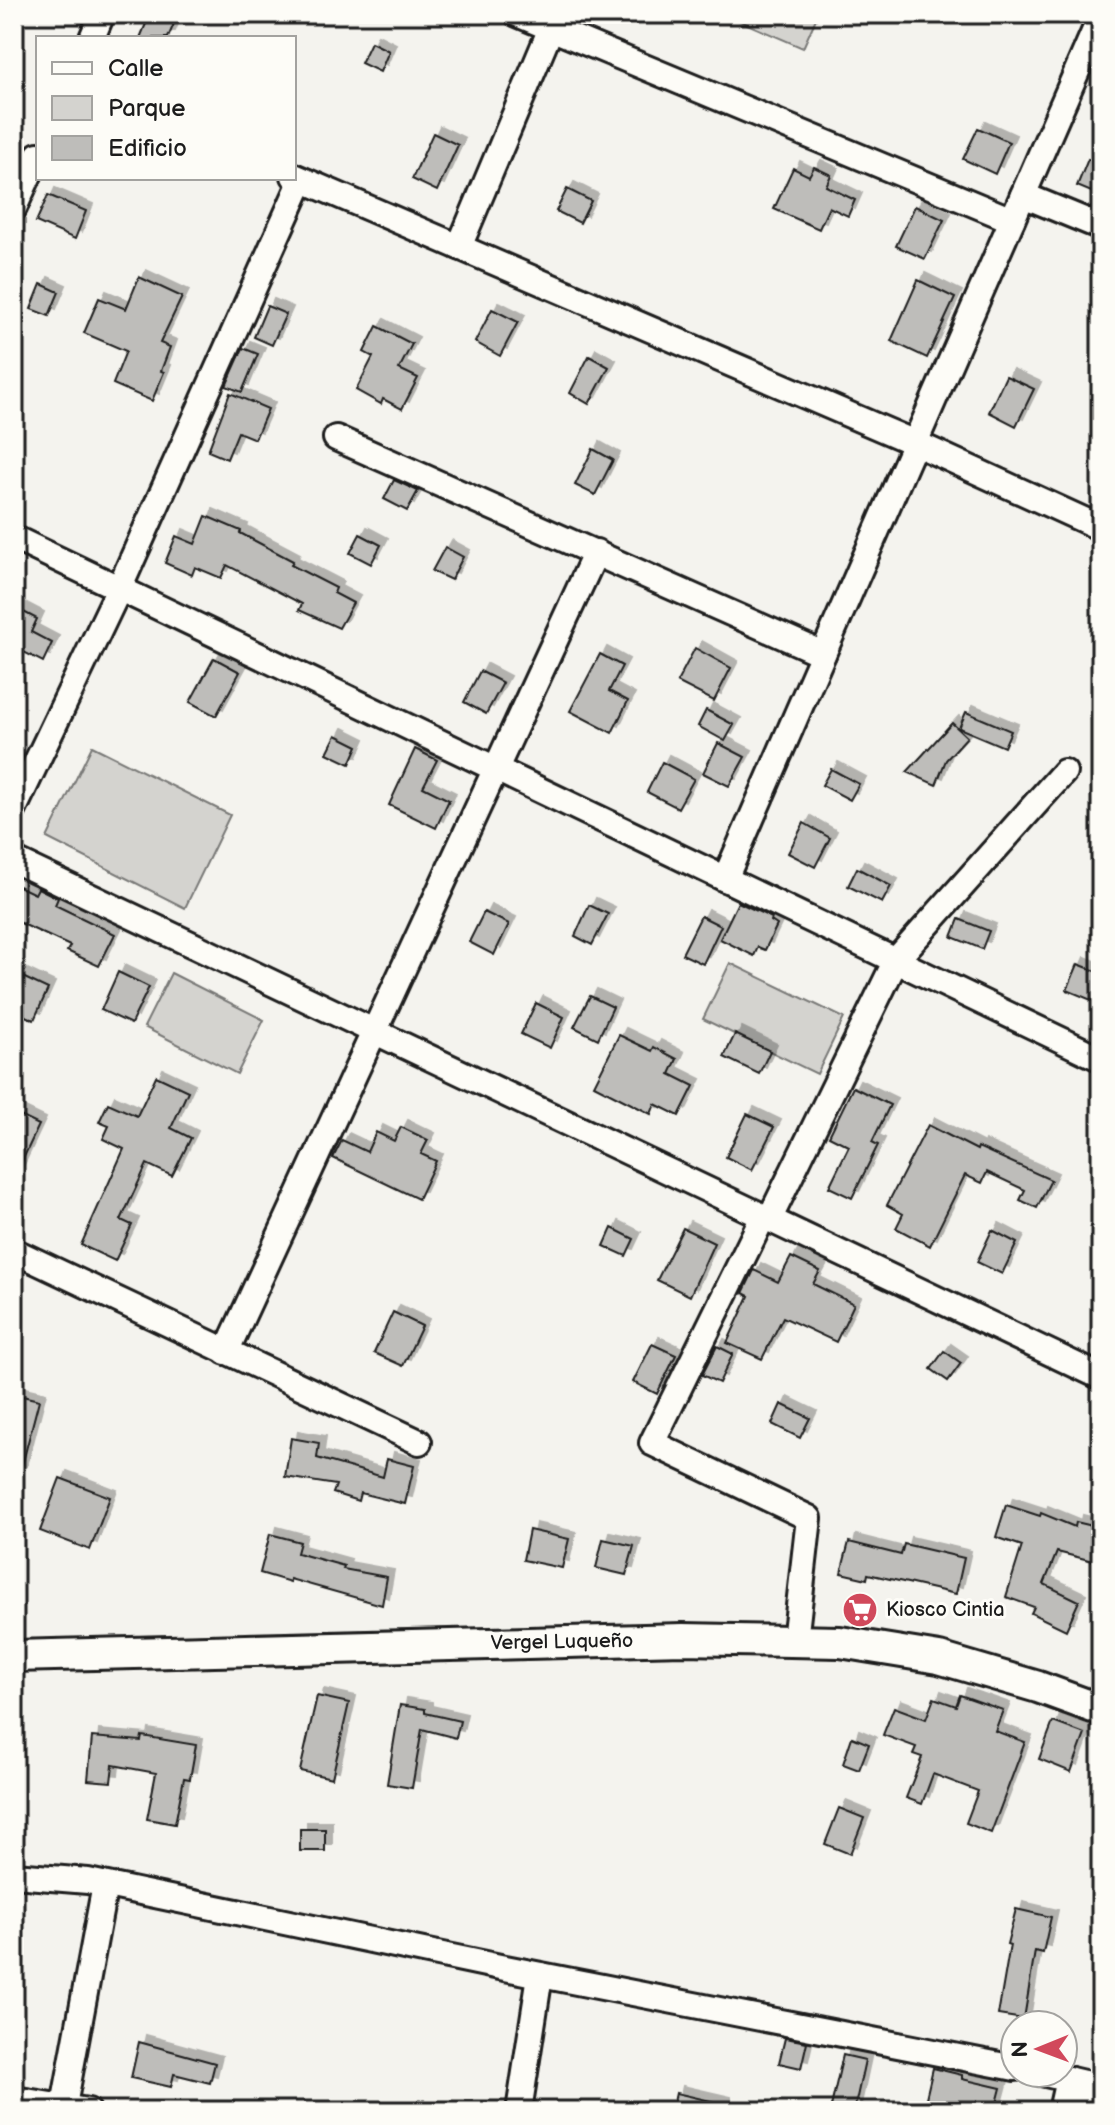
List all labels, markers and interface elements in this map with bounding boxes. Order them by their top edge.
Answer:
legend [36,36,296,180]
text: Calle [108,54,163,83]
text: Parque [108,94,186,123]
text: Edificio [108,134,187,163]
supermarket icon: Kiosco Cintia [841,1591,879,1629]
place label: Kiosco Cintia [886,1598,1005,1622]
street label: Vergel Luqueño [490,1629,634,1655]
north arrow [999,2009,1079,2089]
text: N [1007,2041,1034,2058]

